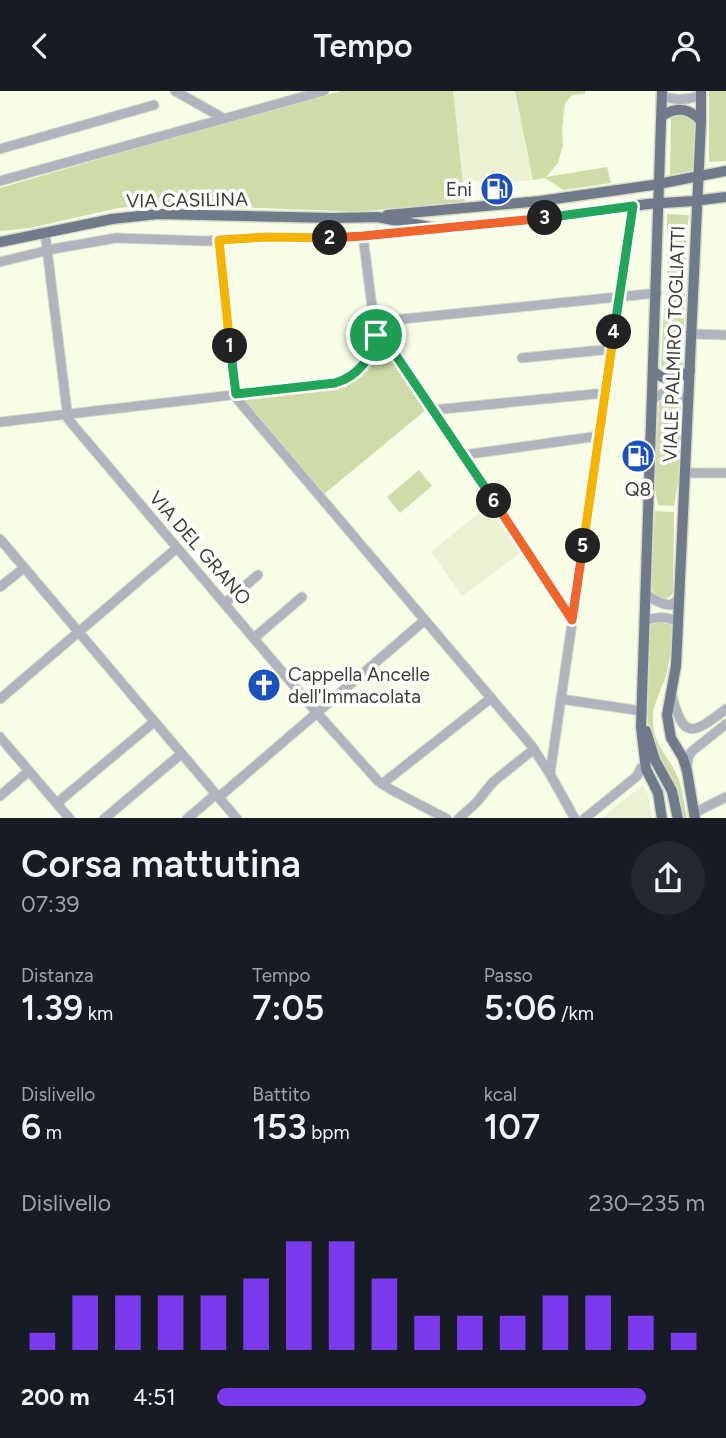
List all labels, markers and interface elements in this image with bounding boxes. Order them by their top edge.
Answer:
icon: back [21,27,59,65]
text: Tempo [313,27,413,65]
icon: person [667,27,705,65]
fuel station icon: Eni [478,170,516,208]
place label: Eni [446,178,472,201]
street label: VIA CASILINA [126,187,248,213]
pin: 3 [528,201,562,235]
text: 3 [539,206,550,229]
pin: 2 [312,221,348,255]
street label: VIALE PALMIRO TOGLIATTI [658,225,690,463]
text: 2 [324,226,335,249]
pin [346,305,406,365]
pin: 4 [596,315,632,349]
icon: arrive [357,316,395,354]
text: 4 [607,320,620,343]
pin: 1 [212,329,247,363]
text: 1 [225,334,234,357]
fuel station icon: Q8 [619,437,657,475]
place label: Q8 [625,478,651,501]
pin: 6 [476,483,512,519]
street label: VIA DEL GRANO [144,486,256,610]
text: 6 [488,489,499,512]
pin: 5 [566,529,600,563]
text: 5 [577,534,588,557]
place label: Cappella Ancelle dell'Immacolata [288,663,430,708]
church icon: Cappella Ancelle dell'Immacolata [245,666,283,704]
text: Corsa mattutina [21,841,301,887]
button: share [631,841,705,915]
text: 07:39 [21,890,79,918]
text: Distanza [21,964,94,987]
text: Tempo [252,964,310,987]
text: Passo [484,964,533,987]
text: 1.39 [21,987,83,1029]
text: 7:05 [252,987,324,1029]
text: 5:06 [484,987,556,1029]
text: km [83,1002,113,1025]
text: /km [556,1002,594,1025]
text: Dislivello [21,1083,95,1106]
text: Battito [252,1083,311,1106]
text: kcal [484,1083,517,1106]
text: 6 [21,1106,41,1148]
text: 153 [252,1106,307,1148]
text: 107 [484,1106,540,1148]
text: m [41,1121,62,1144]
text: bpm [307,1121,350,1144]
text: Dislivello [21,1189,111,1217]
text: 230–235 m [588,1189,705,1217]
text: 200 m [21,1383,90,1411]
text: 4:51 [133,1383,176,1411]

